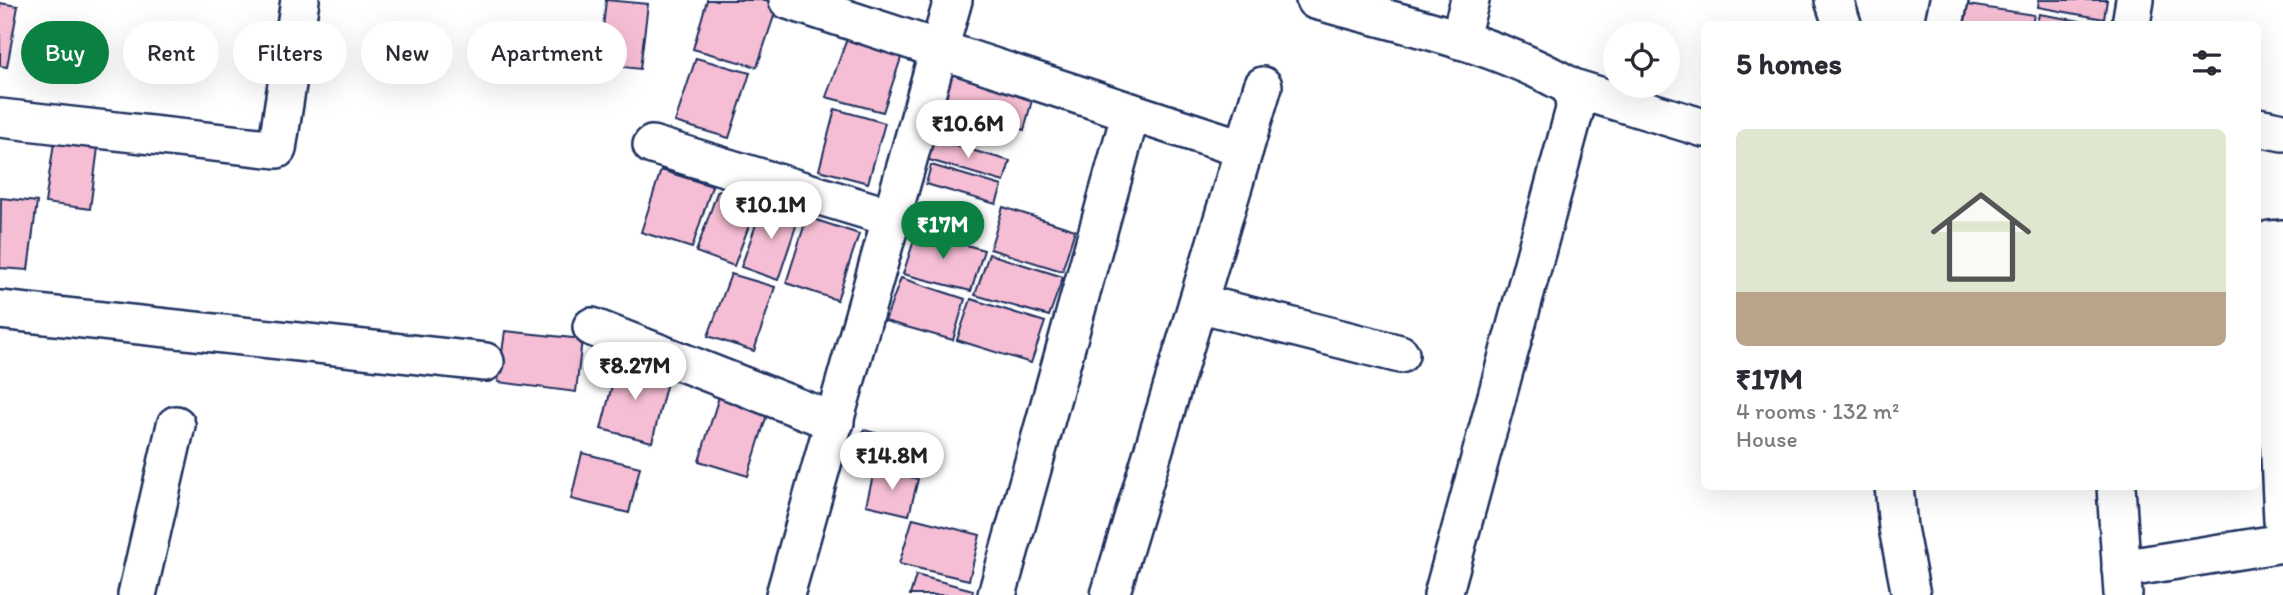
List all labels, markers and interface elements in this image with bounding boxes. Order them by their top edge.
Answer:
chip: Buy [21,21,109,84]
chip: Rent [123,21,219,84]
chip: Filters [233,21,347,84]
chip: New [361,21,453,84]
chip: Apartment [467,21,627,84]
map controls [1603,21,1680,98]
button: locate [1603,21,1680,98]
icon: filters [2188,44,2226,82]
text: 5 homes [1736,45,1842,82]
pin: ₹10.6M [911,100,1025,160]
text: ₹10.6M [932,109,1004,137]
icon: home [1918,174,2044,300]
pin: ₹10.1M [714,182,828,241]
text: ₹10.1M [736,190,806,218]
pin: ₹17M [902,202,984,261]
text: ₹17M [917,210,969,238]
pin: ₹8.27M [578,342,692,402]
text: ₹8.27M [599,351,671,379]
text: ₹17M [1736,360,1803,397]
text: 4 rooms · 132 m² [1736,397,1899,425]
text: House [1736,425,1798,453]
pin: ₹14.8M [835,433,949,492]
text: ₹14.8M [856,441,928,469]

